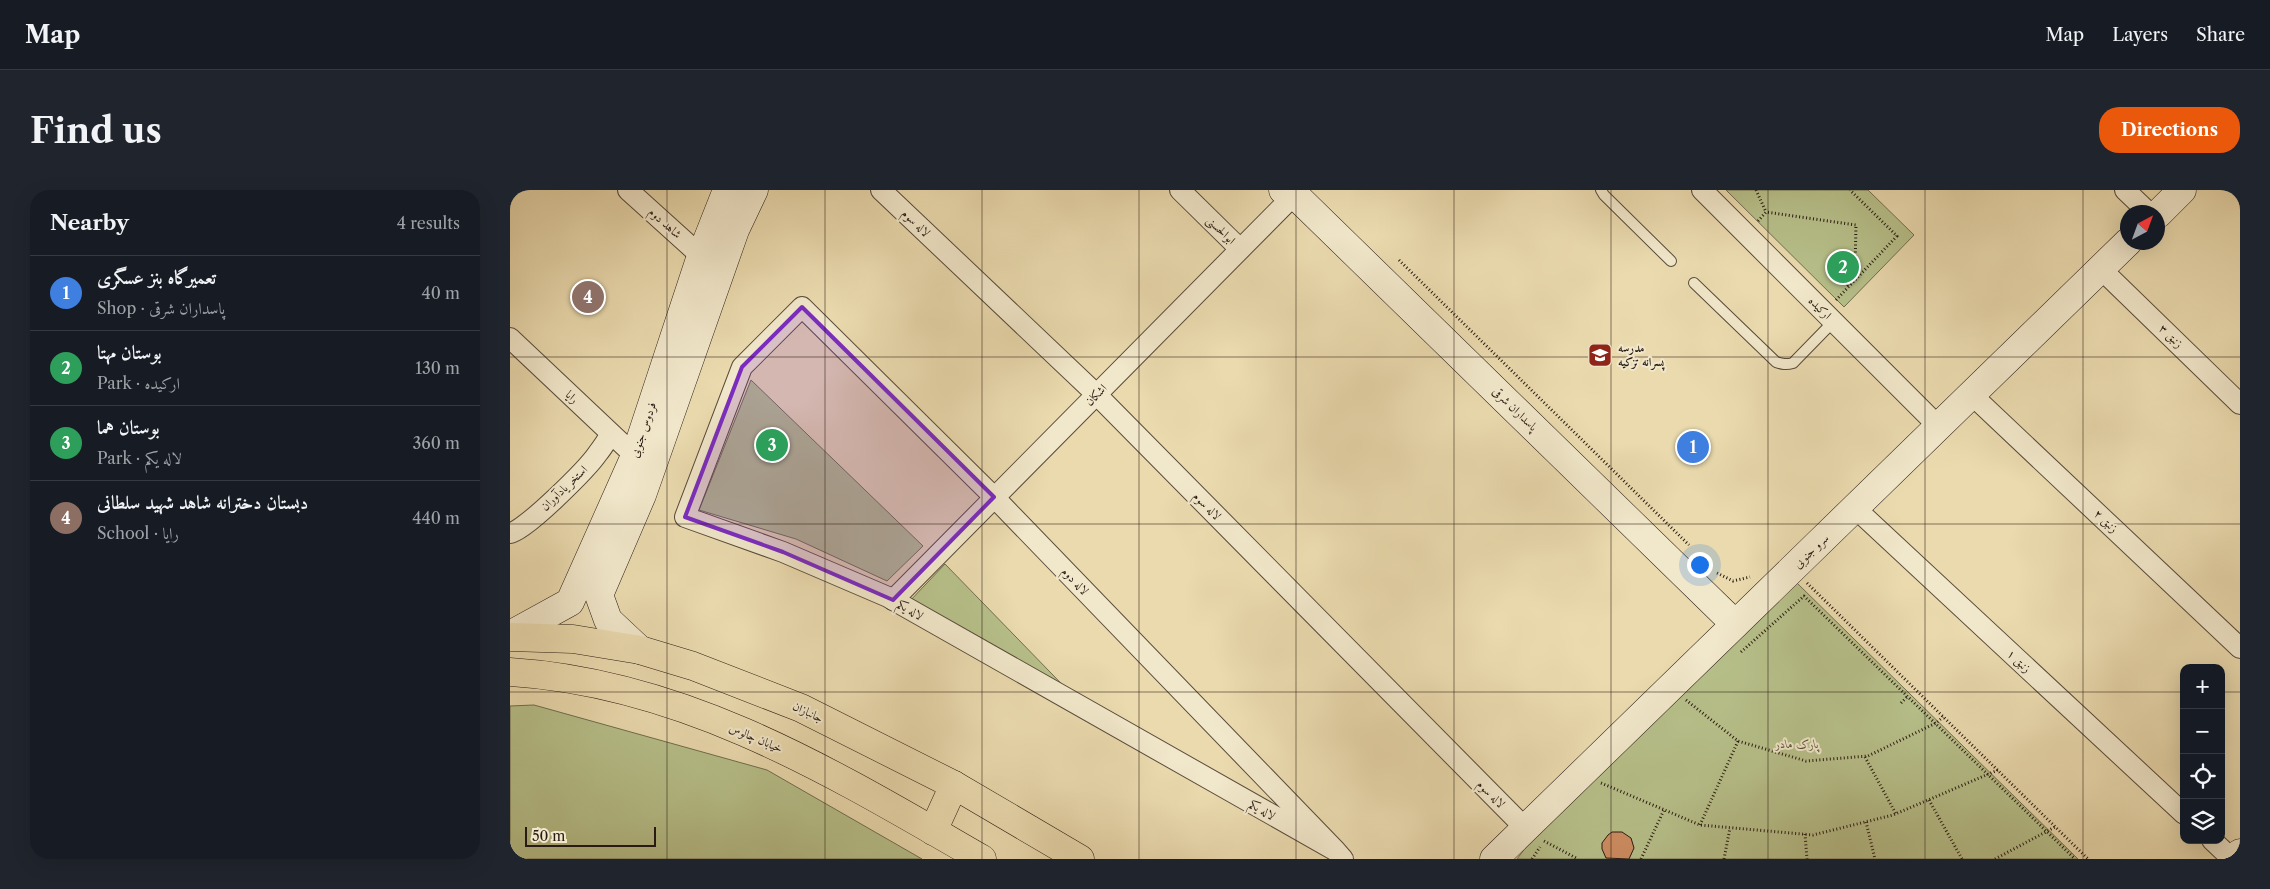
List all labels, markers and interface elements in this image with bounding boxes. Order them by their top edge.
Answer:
text: Map [25,20,80,49]
text: Map [2046,24,2084,46]
text: Layers [2112,24,2168,46]
text: Share [2196,24,2245,46]
button: Directions [2099,107,2240,153]
text: Find us [30,109,162,152]
street label: شاهد دوم [643,204,685,244]
street label: لاله سوم [896,205,934,243]
north arrow [2120,205,2165,250]
text: Nearby [50,210,129,235]
street label: ابوالحسنی [1202,212,1239,249]
text: 4 results [397,213,460,233]
pin: 2 [1827,248,1859,286]
text: تعمیرگاه بنز عسگری [97,266,216,289]
pin: 4 [572,278,604,316]
text: 1 [62,283,70,303]
text: 40 m [421,283,460,303]
street label: ارکیده [1806,293,1835,323]
text: Shop · پاسداران شرقی [97,298,225,318]
street label: زنبق ۳ [2156,321,2187,351]
place label: مدرسه پسرانه تزکیه [1618,340,1666,371]
text: بوستان مهتا [97,341,162,364]
school or university icon: مدرسه پسرانه تزکیه [1587,342,1613,368]
text: 2 [61,358,71,378]
text: 130 m [415,358,460,378]
text: Park · ارکیده [97,373,180,393]
street label: اشکان [1082,380,1110,409]
street label: پاسداران شرقی [1488,383,1542,436]
street label: رایا [562,387,582,407]
street label: فردوس جنوبی [626,400,661,460]
text: بوستان هما [97,416,160,439]
pin: 3 [756,426,788,464]
pin: 1 [1677,428,1709,466]
text: 3 [61,433,71,453]
text: 360 m [413,433,460,453]
text: Park · لاله یکم [97,448,182,468]
street label: استخر یادآوران [537,461,591,514]
street label: لاله سوم [1187,488,1225,526]
text: دبستان دخترانه شاهد شهید سلطانی [97,491,308,514]
street label: زنبق ۲ [2090,506,2122,536]
text: 4 [61,508,71,528]
text: 440 m [412,508,460,528]
text: School · رایا [97,523,179,543]
street label: سرو جنوبی [1790,530,1833,573]
your location [1687,552,1713,578]
street label: لاله دوم [1056,564,1092,601]
street label: لاله یکم [892,596,926,627]
street label: زنبق ۱ [2003,646,2035,676]
map controls [2180,664,2225,844]
button: + [2180,664,2225,709]
street label: جانبازان [790,698,826,725]
button: − [2180,709,2225,754]
street label: خیابان چالوس [726,720,785,757]
park label: پارک مادر [1774,736,1820,753]
button: locate [2180,754,2225,799]
street label: لاله سوم [1471,776,1509,814]
street label: لاله یکم [1244,796,1278,827]
button: layers [2180,799,2225,844]
scale bar [525,824,656,847]
text: 50 m [532,827,565,845]

